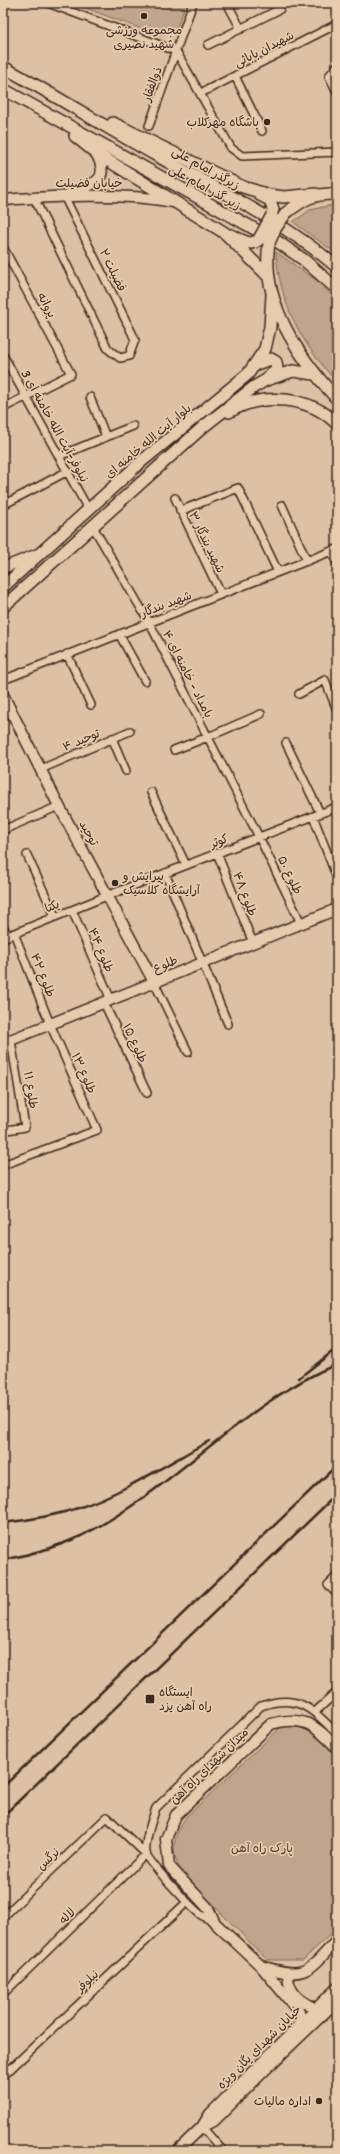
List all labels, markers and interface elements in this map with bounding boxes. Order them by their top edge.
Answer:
marker: مجموعه ورزشی شهید نصیری [139,11,149,21]
place label: مجموعه ورزشی شهید نصیری [106,19,182,55]
street label: شهیدان بابائی [230,24,298,74]
street label: ذوالفقار [135,63,168,106]
place label: باشگاه مهرکلاب [186,111,259,133]
marker: باشگاه مهرکلاب [262,117,272,127]
street label: زیرگذر امام علی [168,140,244,196]
street label: زیر گذر امام علی [165,158,245,216]
street label: خیابان فضیلت [55,172,123,194]
street label: فضیلت ۲ [93,245,133,295]
street label: پروانه [31,288,63,322]
street label: نیلوفر-آیت الله خامنه ای 3 [15,366,95,486]
street label: بلوار آیت الله خامنه ای [100,398,196,484]
street label: شهید بندگار ۳ [183,507,231,577]
street label: شهید بندگار [136,584,195,624]
street label: بامداد - خامنه ای ۴ [156,626,220,722]
street label: توحید ۴ [59,722,104,758]
street label: توحید [73,816,105,850]
street label: کوثر [206,827,231,855]
street label: طلوع ۵۰ [271,852,309,898]
place label: پیرایش و آرایشگاه کلاسیک [122,865,201,901]
street label: طلوع ۴۸ [226,868,264,920]
marker: پیرایش و آرایشگاه کلاسیک [110,878,120,888]
street label: یکتا [41,893,63,919]
street label: طلوع ۴۴ [82,924,120,976]
street label: طلوع [149,949,181,979]
street label: طلوع ۴۲ [24,950,62,1000]
street label: طلوع ۱۵ [116,1020,154,1066]
street label: طلوع ۱۳ [65,1049,103,1097]
street label: طلوع ۱۱ [17,1070,45,1110]
place label: ایستگاه راه آهن یزد [159,1681,212,1717]
marker: ایستگاه راه آهن یزد [144,1693,156,1705]
street label: میدان شهدای راه آهن [164,1722,254,1810]
park label: پارک راه آهن [231,1837,293,1859]
street label: نرگس [31,1842,65,1876]
street label: لاله [53,1902,81,1930]
street label: نیلوفر [69,1964,104,1999]
street label: خیابان شهدای یگان ویژه [211,1999,307,2095]
place label: اداره مالیات [254,2090,311,2112]
marker: اداره مالیات [314,2096,324,2106]

